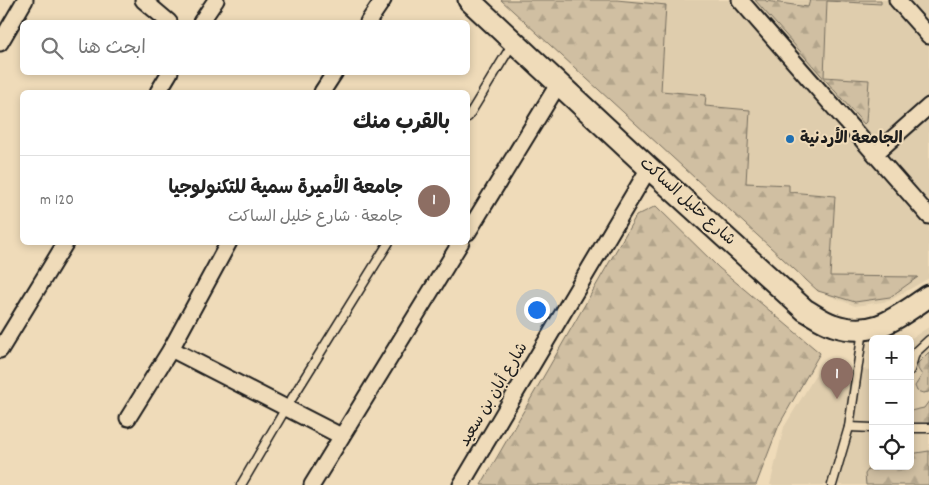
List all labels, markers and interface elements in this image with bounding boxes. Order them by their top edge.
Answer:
search box [20,20,470,75]
icon: search [38,34,66,62]
text: ابحث هنا [78,36,146,63]
text: بالقرب منك [353,109,450,139]
place label: الجامعة الأردنية [800,126,902,151]
marker: الجامعة الأردنية [784,133,796,145]
street label: شارع خليل الساكت [634,153,740,251]
text: جامعة الأميرة سمية للتكنولوجيا [168,176,403,203]
text: 120 m [40,189,74,212]
text: 1 [432,189,436,212]
text: جامعة · شارع خليل الساكت [228,206,403,229]
your location [524,297,550,323]
map controls [869,335,914,470]
button: + [869,335,914,380]
street label: شارع أبان بن سعيد [454,339,534,451]
pin: 1 [821,358,853,399]
button: − [869,380,914,425]
button: locate [869,425,914,470]

